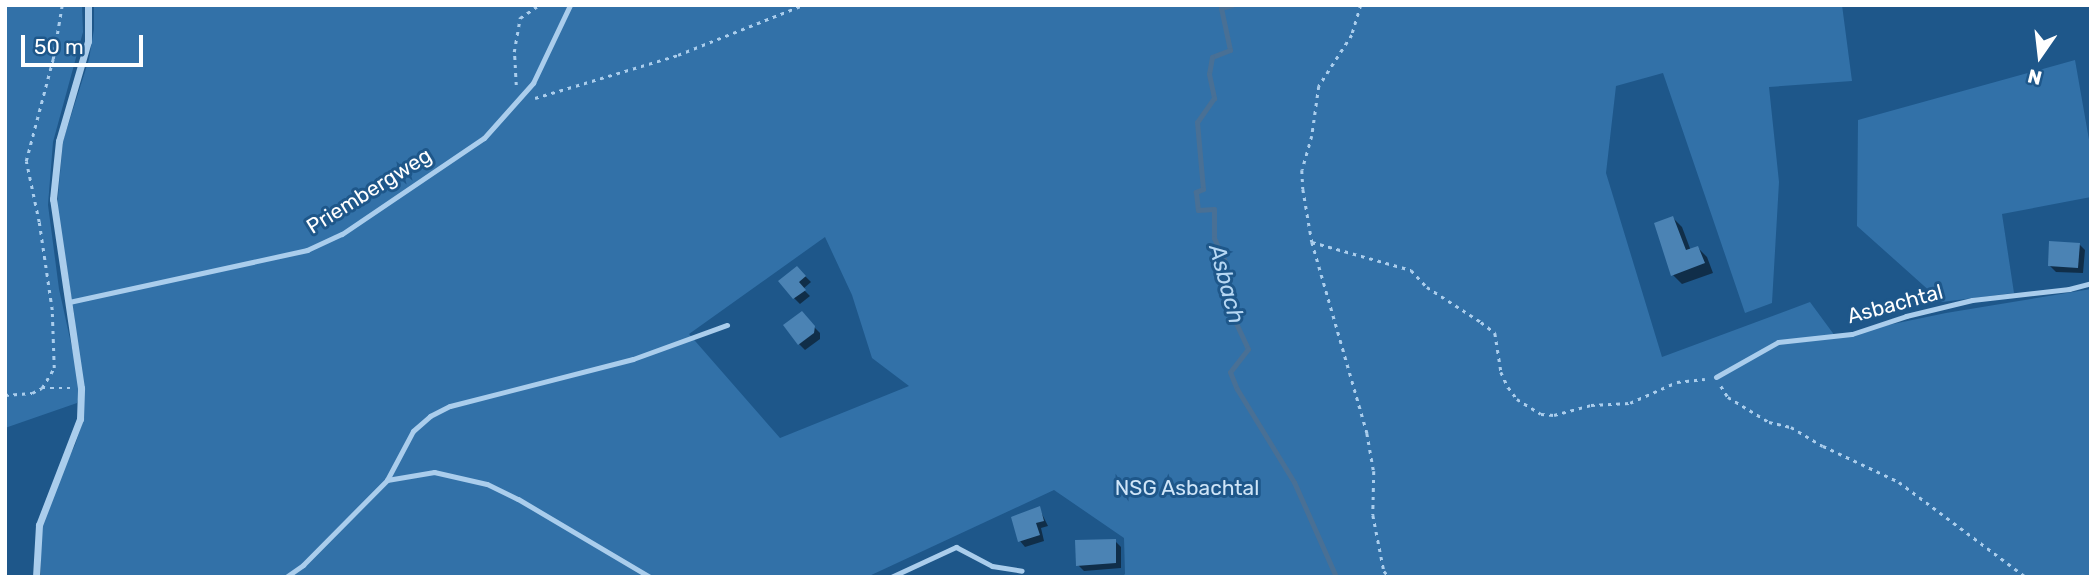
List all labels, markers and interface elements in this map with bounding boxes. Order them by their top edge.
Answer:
scale bar [24,21,147,65]
north arrow [2005,21,2075,91]
text: 50 m [34,34,84,59]
text: N [2025,64,2044,90]
street label: Priembergweg [302,143,436,239]
water label: Asbach [1203,241,1251,327]
street label: Asbachtal [1844,279,1946,329]
park label: NSG Asbachtal [1114,475,1260,501]

